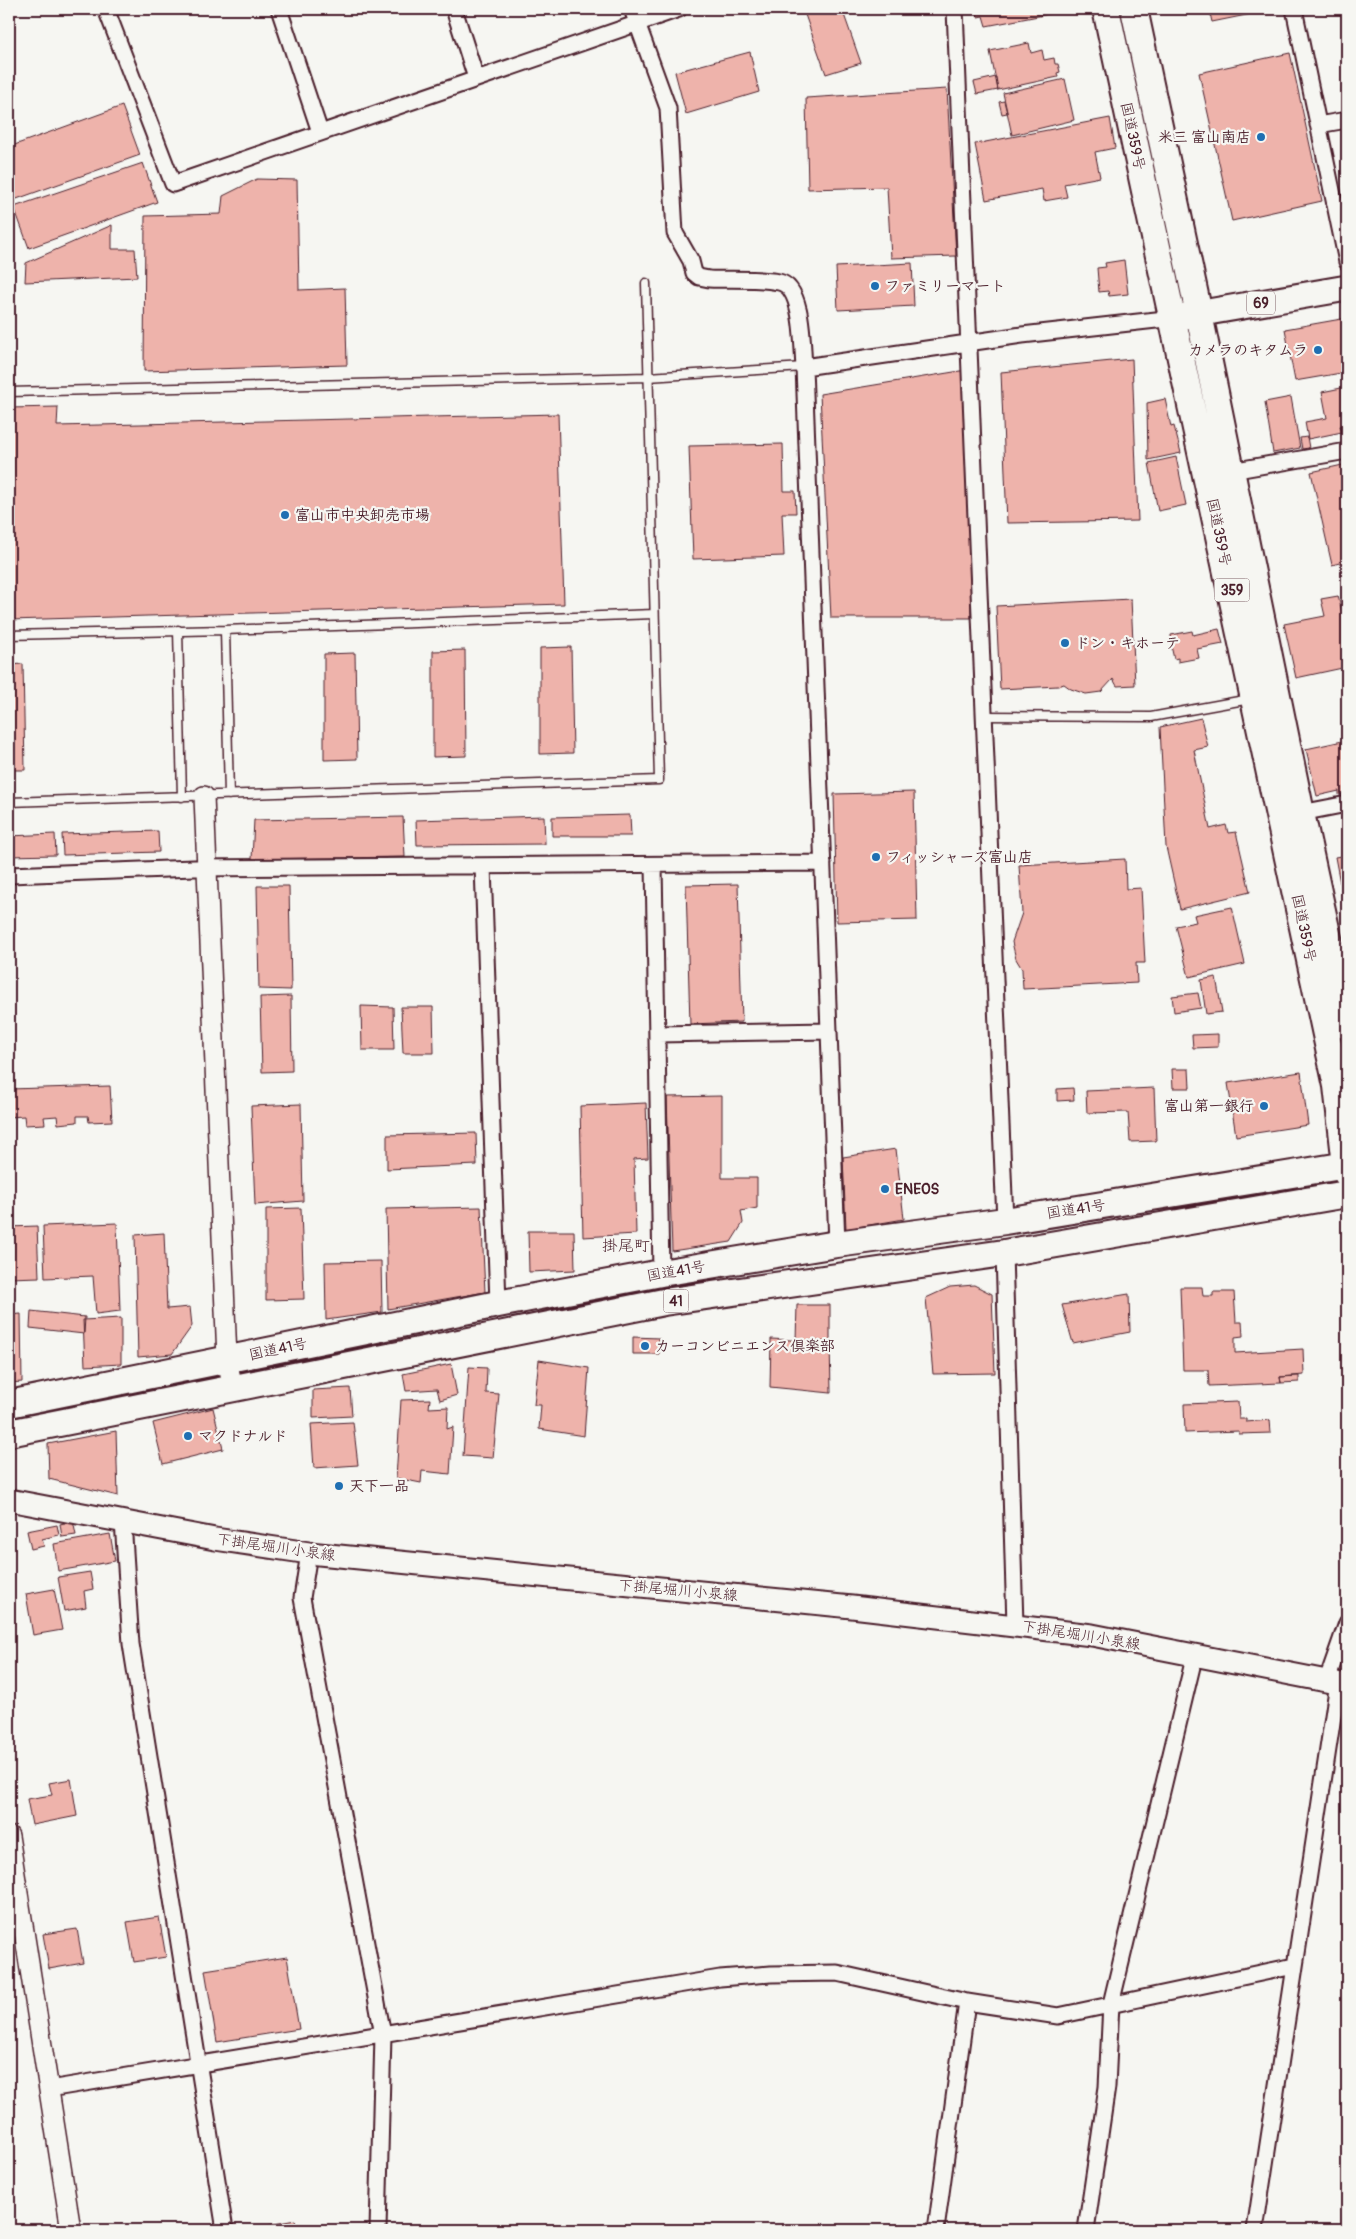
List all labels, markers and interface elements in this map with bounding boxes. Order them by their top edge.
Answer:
street label: 国道359号 [1116,100,1149,172]
place label: 米三 富山南店 [1158,128,1251,147]
marker: 米三 富山南店 [1255,131,1267,143]
place label: ファミリーマート [885,277,1006,296]
marker: ファミリーマート [869,280,881,292]
road number: 69 [1247,292,1275,314]
place label: カメラのキタムラ [1188,341,1308,360]
marker: カメラのキタムラ [1312,344,1324,356]
street label: 国道359号 [1202,496,1235,568]
place label: 富山市中央卸売市場 [295,506,430,525]
marker: 富山市中央卸売市場 [279,509,291,521]
road number: 359 [1214,578,1250,602]
place label: ドン・キホーテ [1075,634,1180,653]
marker: ドン・キホーテ [1059,637,1071,649]
place label: フィッシャーズ富山店 [886,848,1033,867]
marker: フィッシャーズ富山店 [870,851,882,863]
street label: 国道359号 [1287,892,1320,964]
place label: 富山第一銀行 [1164,1097,1254,1116]
marker: 富山第一銀行 [1258,1100,1270,1112]
place label: ENEOS [895,1180,940,1199]
marker: ENEOS [879,1183,891,1195]
street label: 国道41号 [1045,1195,1107,1224]
district label: 掛尾町 [602,1236,650,1256]
street label: 国道41号 [645,1257,707,1286]
road number: 41 [664,1290,688,1312]
street label: 国道41号 [247,1334,309,1365]
place label: カーコンビニエンス倶楽部 [655,1337,835,1356]
marker: カーコンビニエンス倶楽部 [639,1340,651,1352]
place label: マクドナルド [198,1427,287,1446]
marker: マクドナルド [182,1430,194,1442]
place label: 天下一品 [349,1477,409,1496]
marker: 天下一品 [333,1480,345,1492]
street label: 下掛尾堀川小泉線 [215,1530,337,1565]
street label: 下掛尾堀川小泉線 [617,1576,739,1605]
street label: 下掛尾堀川小泉線 [1020,1617,1142,1654]

